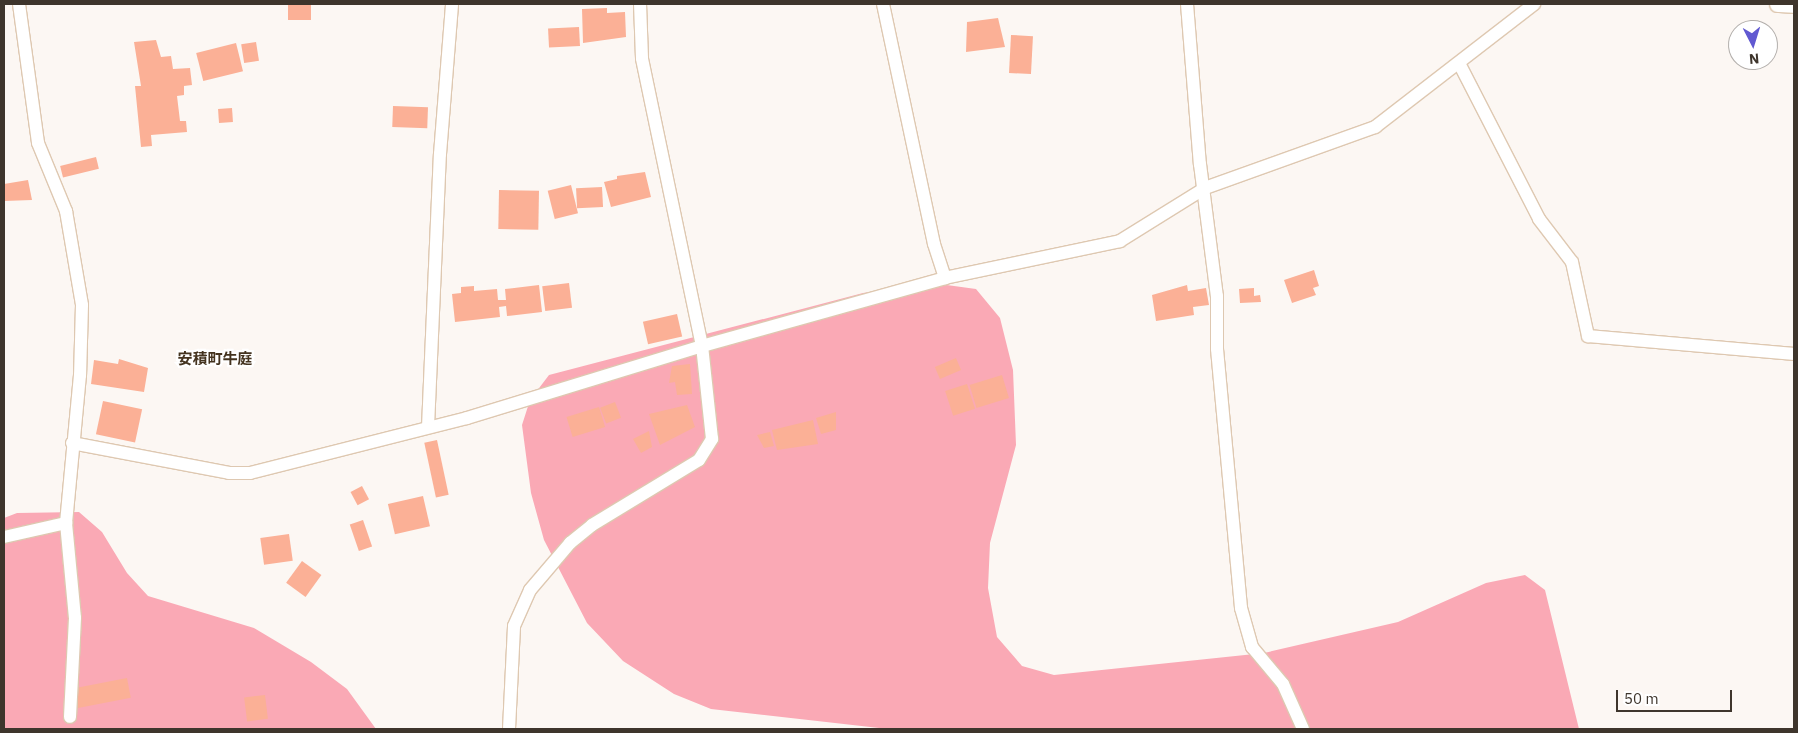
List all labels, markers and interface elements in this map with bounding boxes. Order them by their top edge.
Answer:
north arrow [1728,20,1778,70]
text: N [1748,50,1760,68]
district label: 安積町牛庭 [178,350,252,368]
scale bar [1618,680,1734,712]
text: 50 m [1624,689,1659,708]

